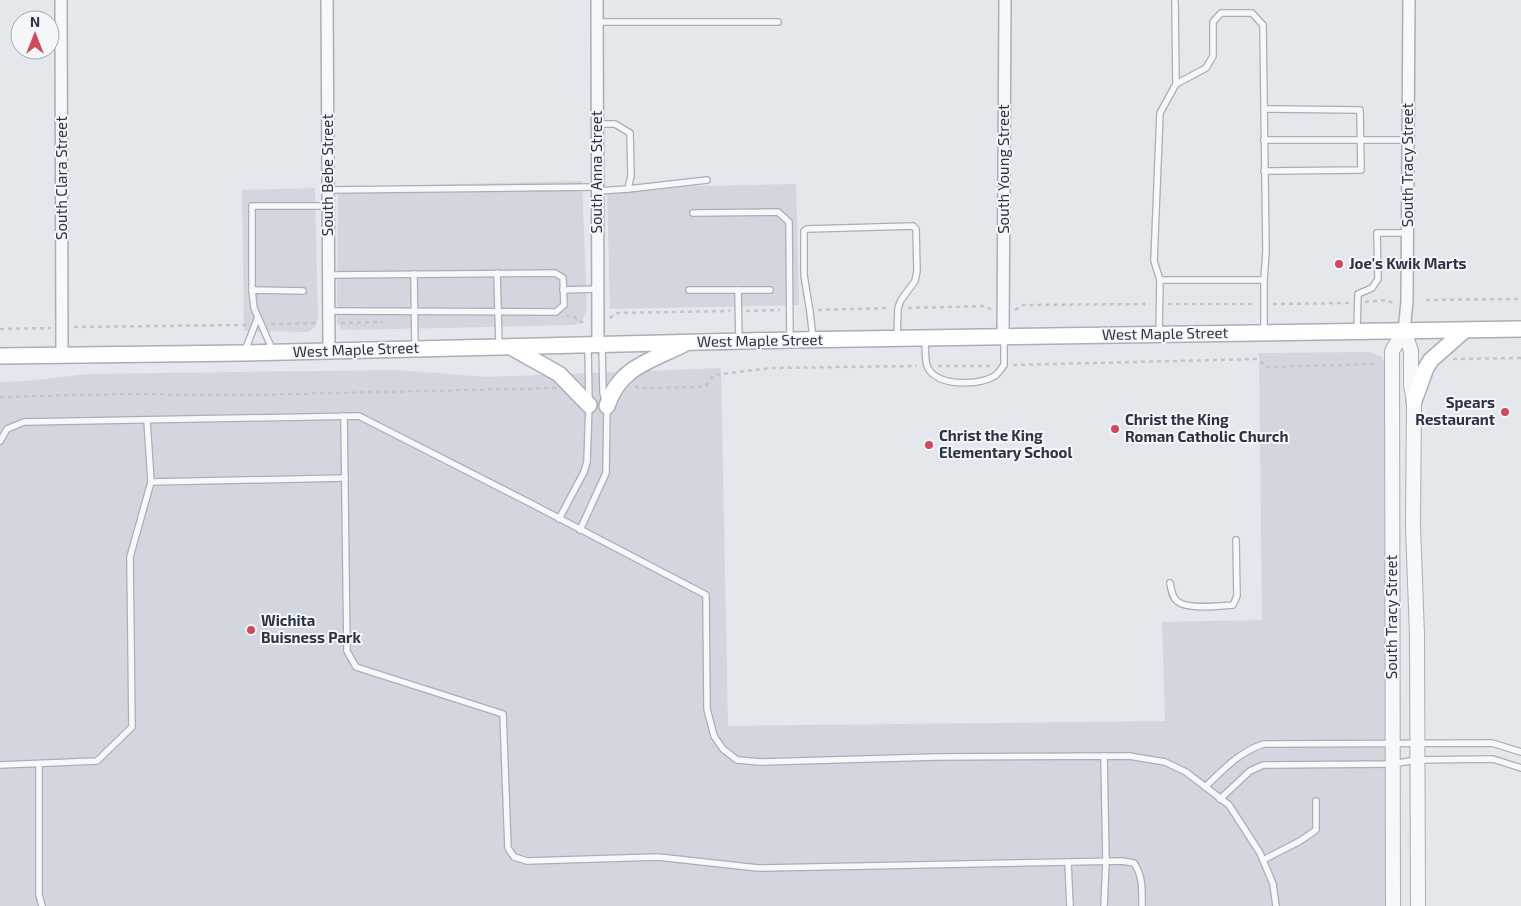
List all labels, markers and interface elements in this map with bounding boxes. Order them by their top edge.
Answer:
north arrow [10,10,60,60]
text: N [30,13,40,30]
street label: South Tracy Street [1398,102,1416,227]
street label: South Young Street [994,104,1012,234]
street label: South Anna Street [587,110,605,233]
street label: South Bebe Street [318,114,336,236]
street label: South Clara Street [52,116,70,240]
place label: Joe's Kwik Marts [1349,254,1467,272]
marker: Joe's Kwik Marts [1333,258,1345,270]
street label: West Maple Street [1102,323,1229,343]
street label: West Maple Street [697,330,824,350]
street label: West Maple Street [293,338,420,360]
place label: Spears Restaurant [1415,393,1495,428]
marker: Spears Restaurant [1499,406,1511,418]
place label: Christ the King Roman Catholic Church [1125,410,1288,445]
marker: Christ the King Roman Catholic Church [1109,423,1121,435]
place label: Christ the King Elementary School [939,426,1072,462]
marker: Christ the King Elementary School [923,439,935,451]
street label: South Tracy Street [1382,554,1400,679]
place label: Wichita Buisness Park [261,611,361,646]
marker: Wichita Buisness Park [245,624,257,636]

